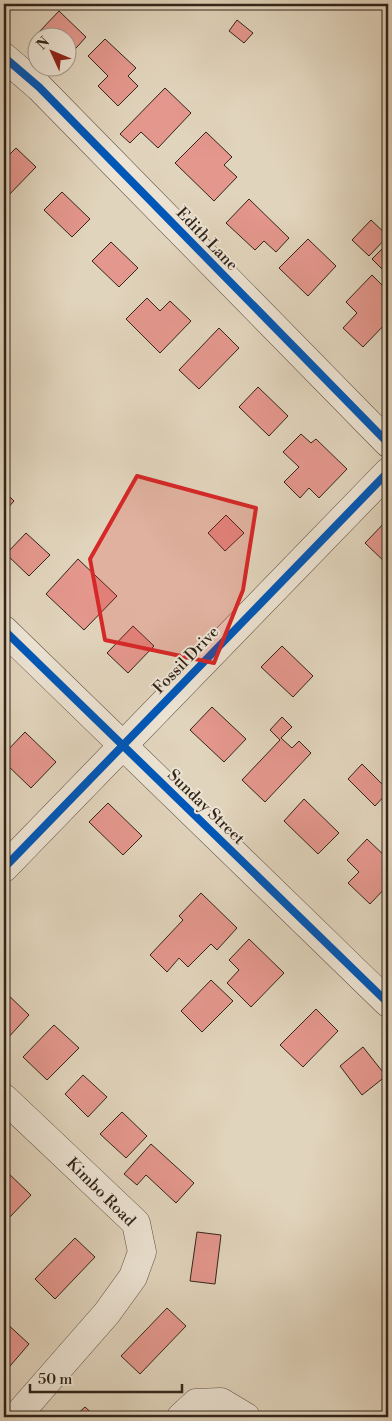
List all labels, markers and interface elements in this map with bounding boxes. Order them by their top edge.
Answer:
north arrow [28,28,78,78]
text: N [33,33,54,54]
street label: Edith Lane [172,203,242,275]
street label: Fossil Drive [149,622,223,698]
street label: Sunday Street [163,765,249,849]
street label: Kimbo Road [62,1153,140,1231]
scale bar [30,1361,182,1393]
text: 50 m [38,1370,72,1389]

